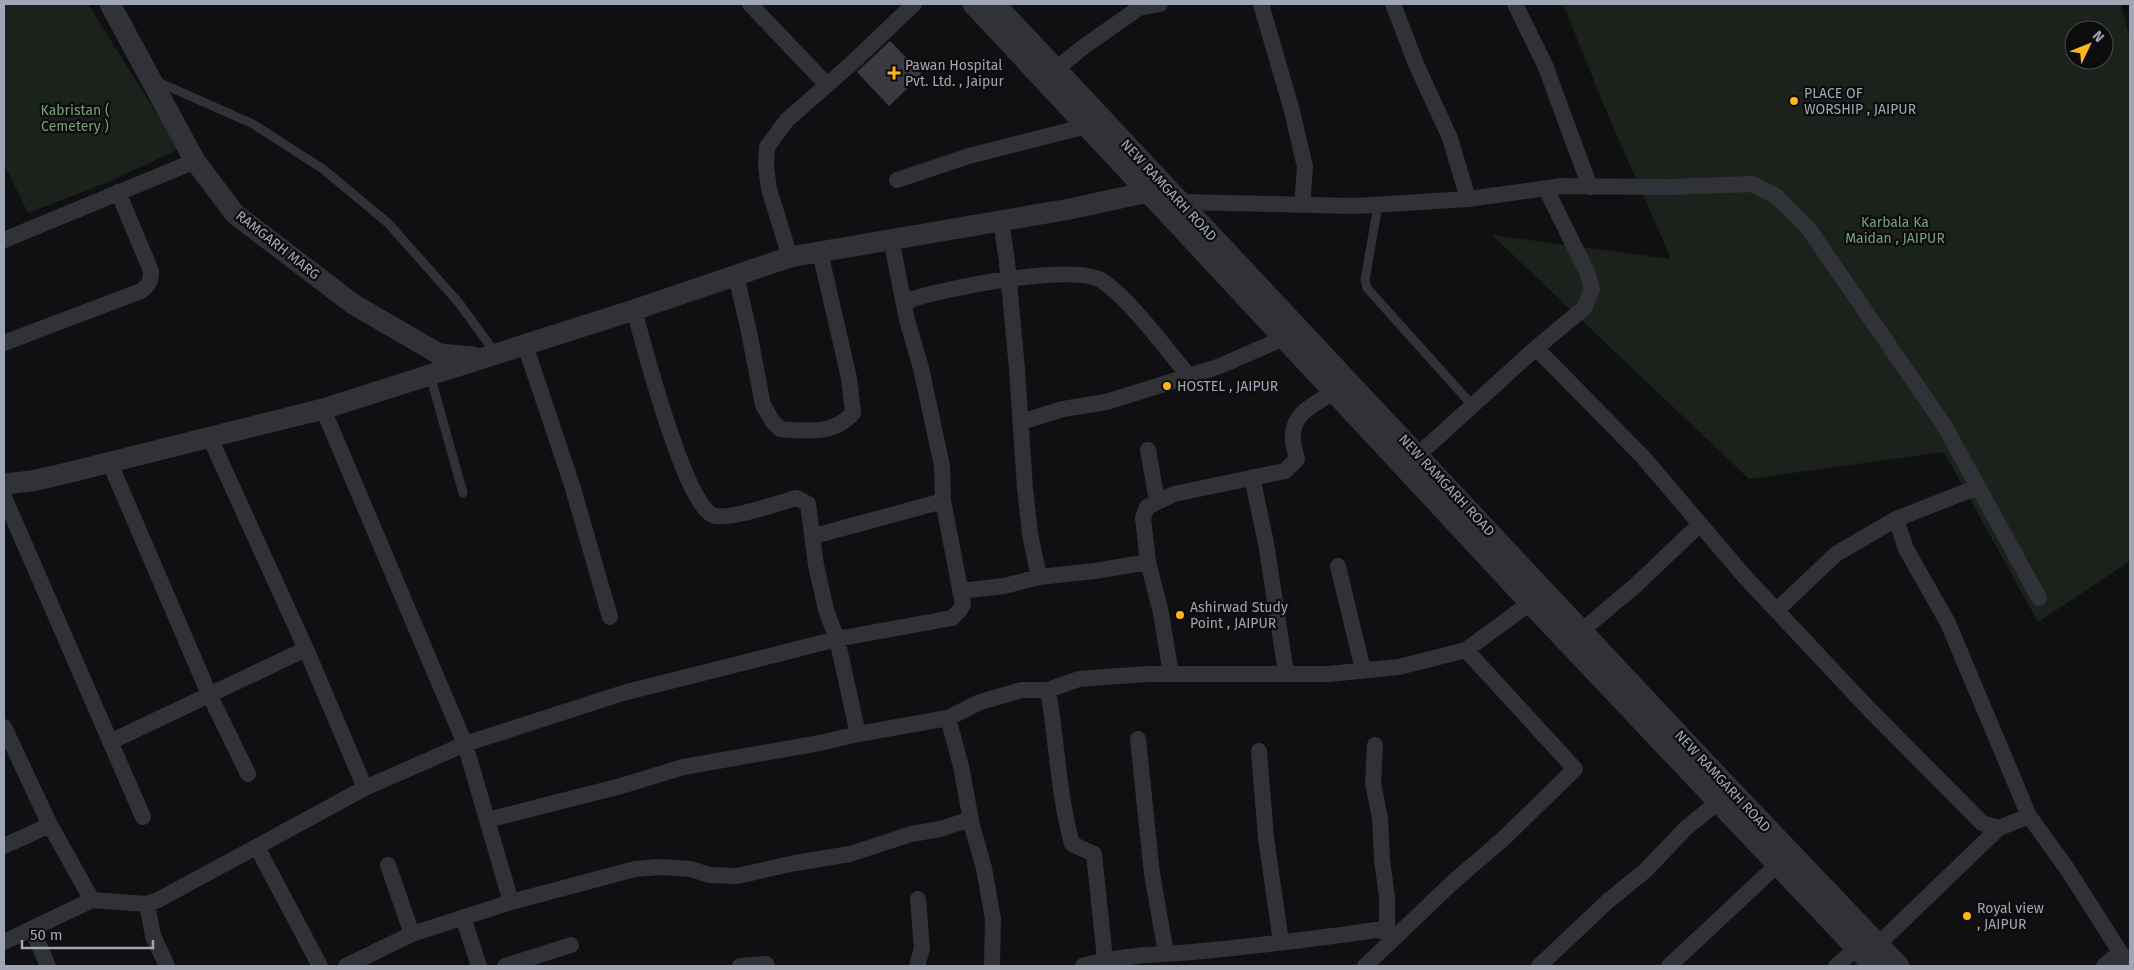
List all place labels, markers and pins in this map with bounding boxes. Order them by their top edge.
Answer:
place label: Pawan Hospital Pvt. Ltd. , Jaipur [905,57,1004,90]
marker: Pawan Hospital Pvt. Ltd. , Jaipur [887,66,901,80]
place label: PLACE OF WORSHIP , JAIPUR [1804,85,1917,118]
marker: PLACE OF WORSHIP , JAIPUR [1788,95,1800,107]
place label: HOSTEL , JAIPUR [1177,378,1279,395]
marker: HOSTEL , JAIPUR [1161,380,1173,392]
place label: Ashirwad Study Point , JAIPUR [1190,599,1288,632]
marker: Ashirwad Study Point , JAIPUR [1174,609,1186,621]
place label: Royal view , JAIPUR [1977,900,2044,933]
marker: Royal view , JAIPUR [1961,910,1973,922]

